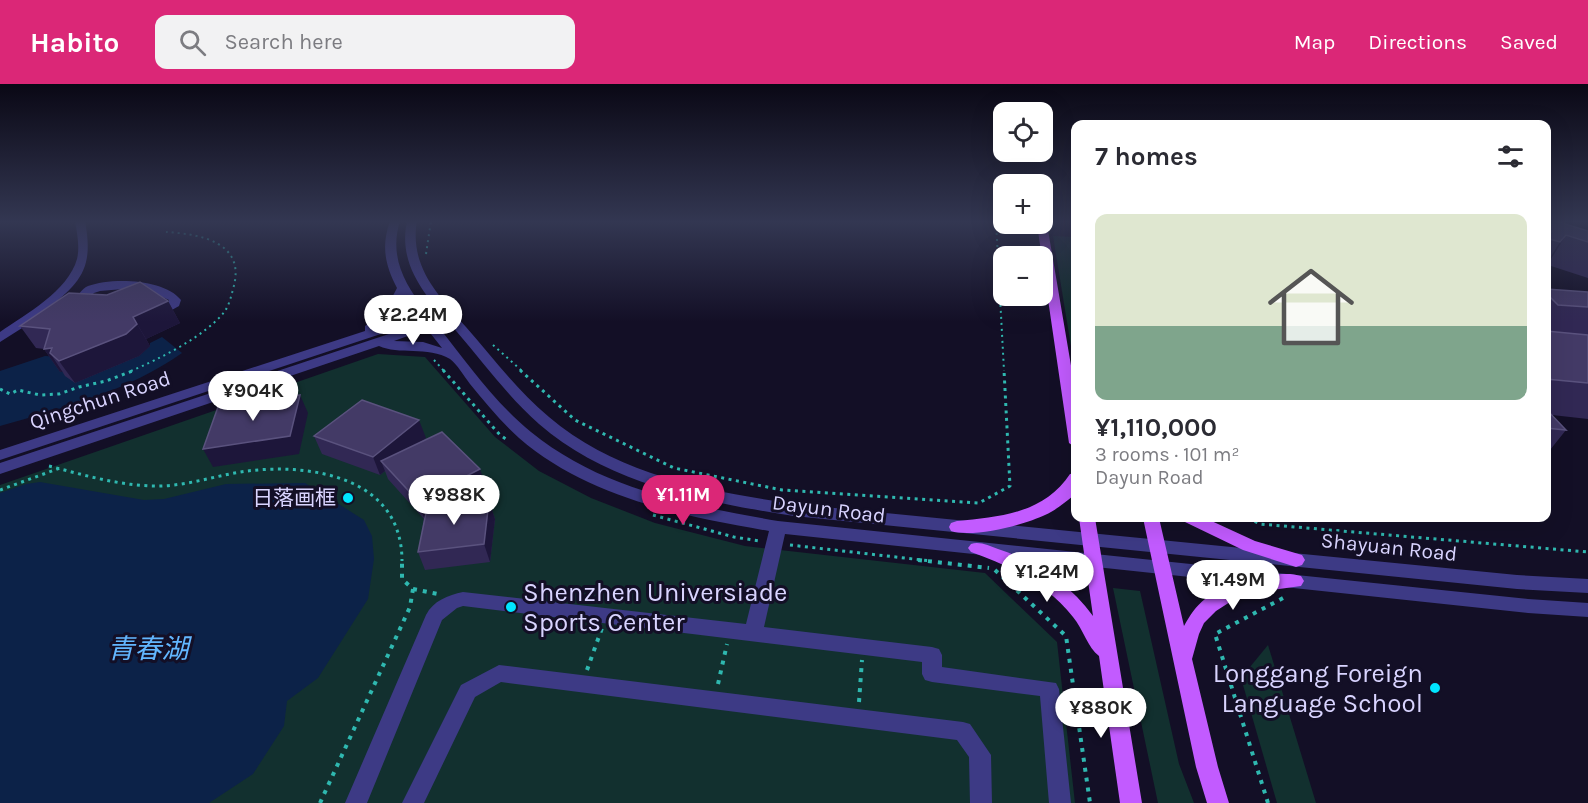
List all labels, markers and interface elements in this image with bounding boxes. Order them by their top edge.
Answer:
search box [155,15,575,69]
text: Habito [30,26,119,59]
icon: search [176,26,209,59]
text: Search here [224,29,343,55]
text: Map [1294,30,1335,54]
text: Directions [1368,30,1467,54]
text: Saved [1500,30,1558,54]
map controls [993,102,1053,306]
button: locate [993,102,1053,162]
icon: filters [1494,140,1527,173]
text: 7 homes [1095,141,1198,172]
button: + [993,174,1053,234]
button: − [993,246,1053,306]
icon: home [1257,253,1365,361]
pin: ¥2.24M [364,295,462,346]
text: ¥2.24M [378,303,448,326]
street label: Qingchun Road [27,366,173,434]
pin: ¥904K [211,371,295,422]
text: ¥904K [222,379,284,402]
text: ¥1,110,000 [1095,412,1217,443]
text: 3 rooms · 101 m² [1095,443,1240,466]
text: Dayun Road [1095,466,1204,489]
pin: ¥988K [412,475,496,526]
pin: ¥1.11M [634,475,732,526]
text: ¥988K [423,483,485,506]
text: ¥1.11M [656,483,710,506]
place label: 日落画框 [252,486,336,510]
street label: Dayun Road [771,490,887,528]
marker: 日落画框 [341,491,355,505]
street label: Shayuan Road [1320,528,1458,566]
pin: ¥1.24M [998,552,1096,603]
text: ¥1.24M [1015,560,1079,583]
pin: ¥1.49M [1184,560,1282,611]
text: ¥1.49M [1201,568,1265,591]
place label: Shenzhen Universiade Sports Center [523,577,787,638]
marker: Shenzhen Universiade Sports Center [504,600,518,614]
water label: 青春湖 [108,633,192,665]
place label: Longgang Foreign Language School [1213,658,1423,719]
marker: Longgang Foreign Language School [1428,681,1442,695]
pin: ¥880K [1059,688,1143,739]
text: ¥880K [1069,696,1133,719]

